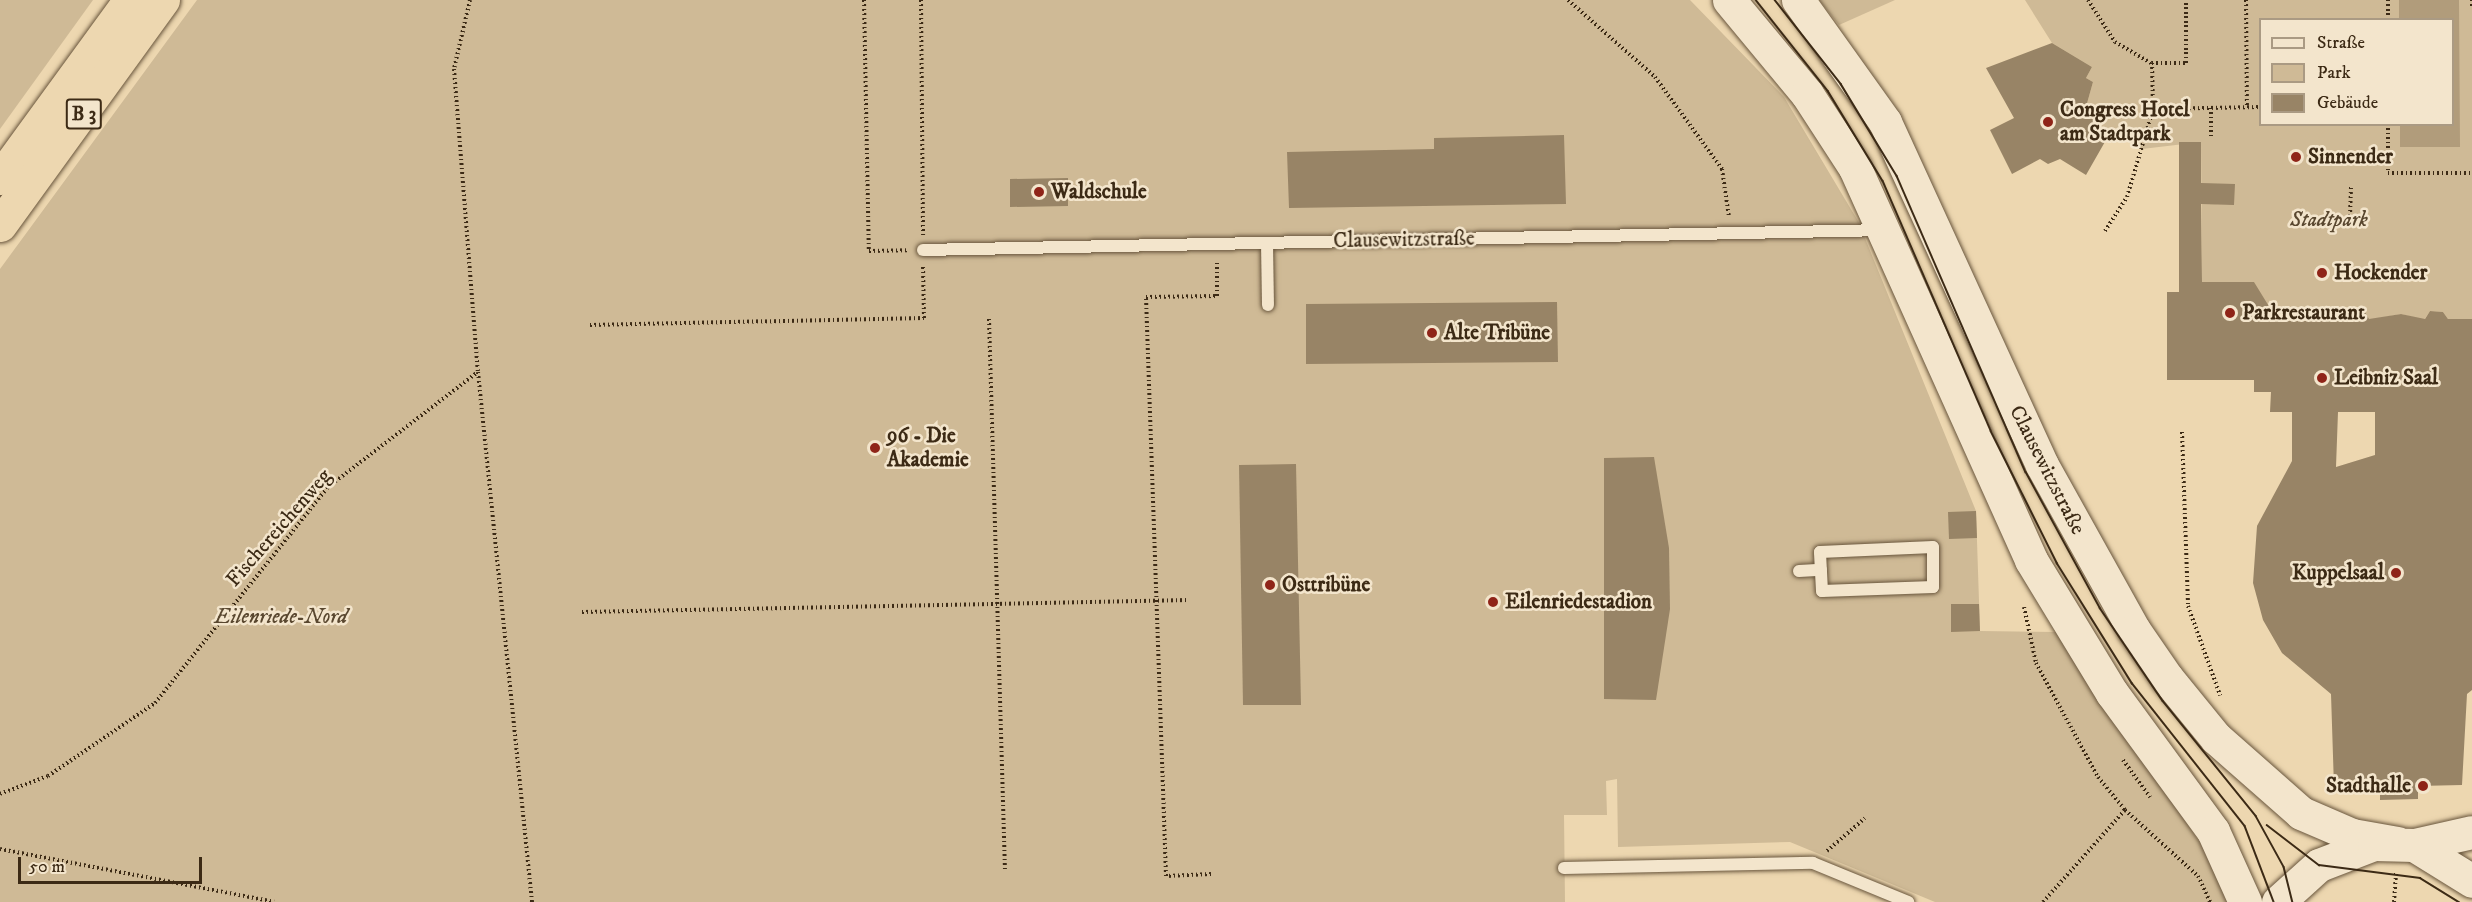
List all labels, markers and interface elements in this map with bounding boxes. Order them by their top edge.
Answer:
legend [2259,18,2454,126]
text: Straße [2317,32,2365,54]
text: Park [2317,62,2351,84]
text: Gebäude [2317,92,2378,114]
road number: B 3 [64,97,104,131]
place label: Congress Hotel am Stadtpark [2060,97,2190,147]
marker: Congress Hotel am Stadtpark [2041,115,2055,129]
place label: Sinnender [2308,144,2393,170]
marker: Sinnender [2289,150,2303,164]
place label: Waldschule [1051,179,1147,205]
marker: Waldschule [1032,185,1046,199]
park label: Stadtpark [2290,207,2368,233]
street label: Clausewitzstraße [1333,226,1475,254]
place label: Hockender [2334,260,2427,286]
marker: Hockender [2315,266,2329,280]
place label: Parkrestaurant [2242,300,2365,326]
marker: Parkrestaurant [2223,306,2237,320]
place label: Alte Tribüne [1444,320,1550,346]
marker: Alte Tribüne [1425,326,1439,340]
place label: Leibniz Saal [2334,365,2438,391]
marker: Leibniz Saal [2315,371,2329,385]
street label: Clausewitzstraße [2004,401,2090,539]
place label: 96 - Die Akademie [887,423,969,473]
marker: 96 - Die Akademie [868,441,882,455]
street label: Fischereichenweg [221,464,337,592]
place label: Kuppelsaal [2292,560,2384,586]
marker: Kuppelsaal [2389,566,2403,580]
place label: Osttribüne [1282,572,1370,598]
marker: Osttribüne [1263,578,1277,592]
place label: Eilenriedestadion [1505,589,1652,615]
marker: Eilenriedestadion [1486,595,1500,609]
park label: Eilenriede-Nord [215,604,347,630]
place label: Stadthalle [2326,773,2411,799]
marker: Stadthalle [2416,779,2430,793]
scale bar [21,845,206,883]
text: 50 m [29,856,65,878]

